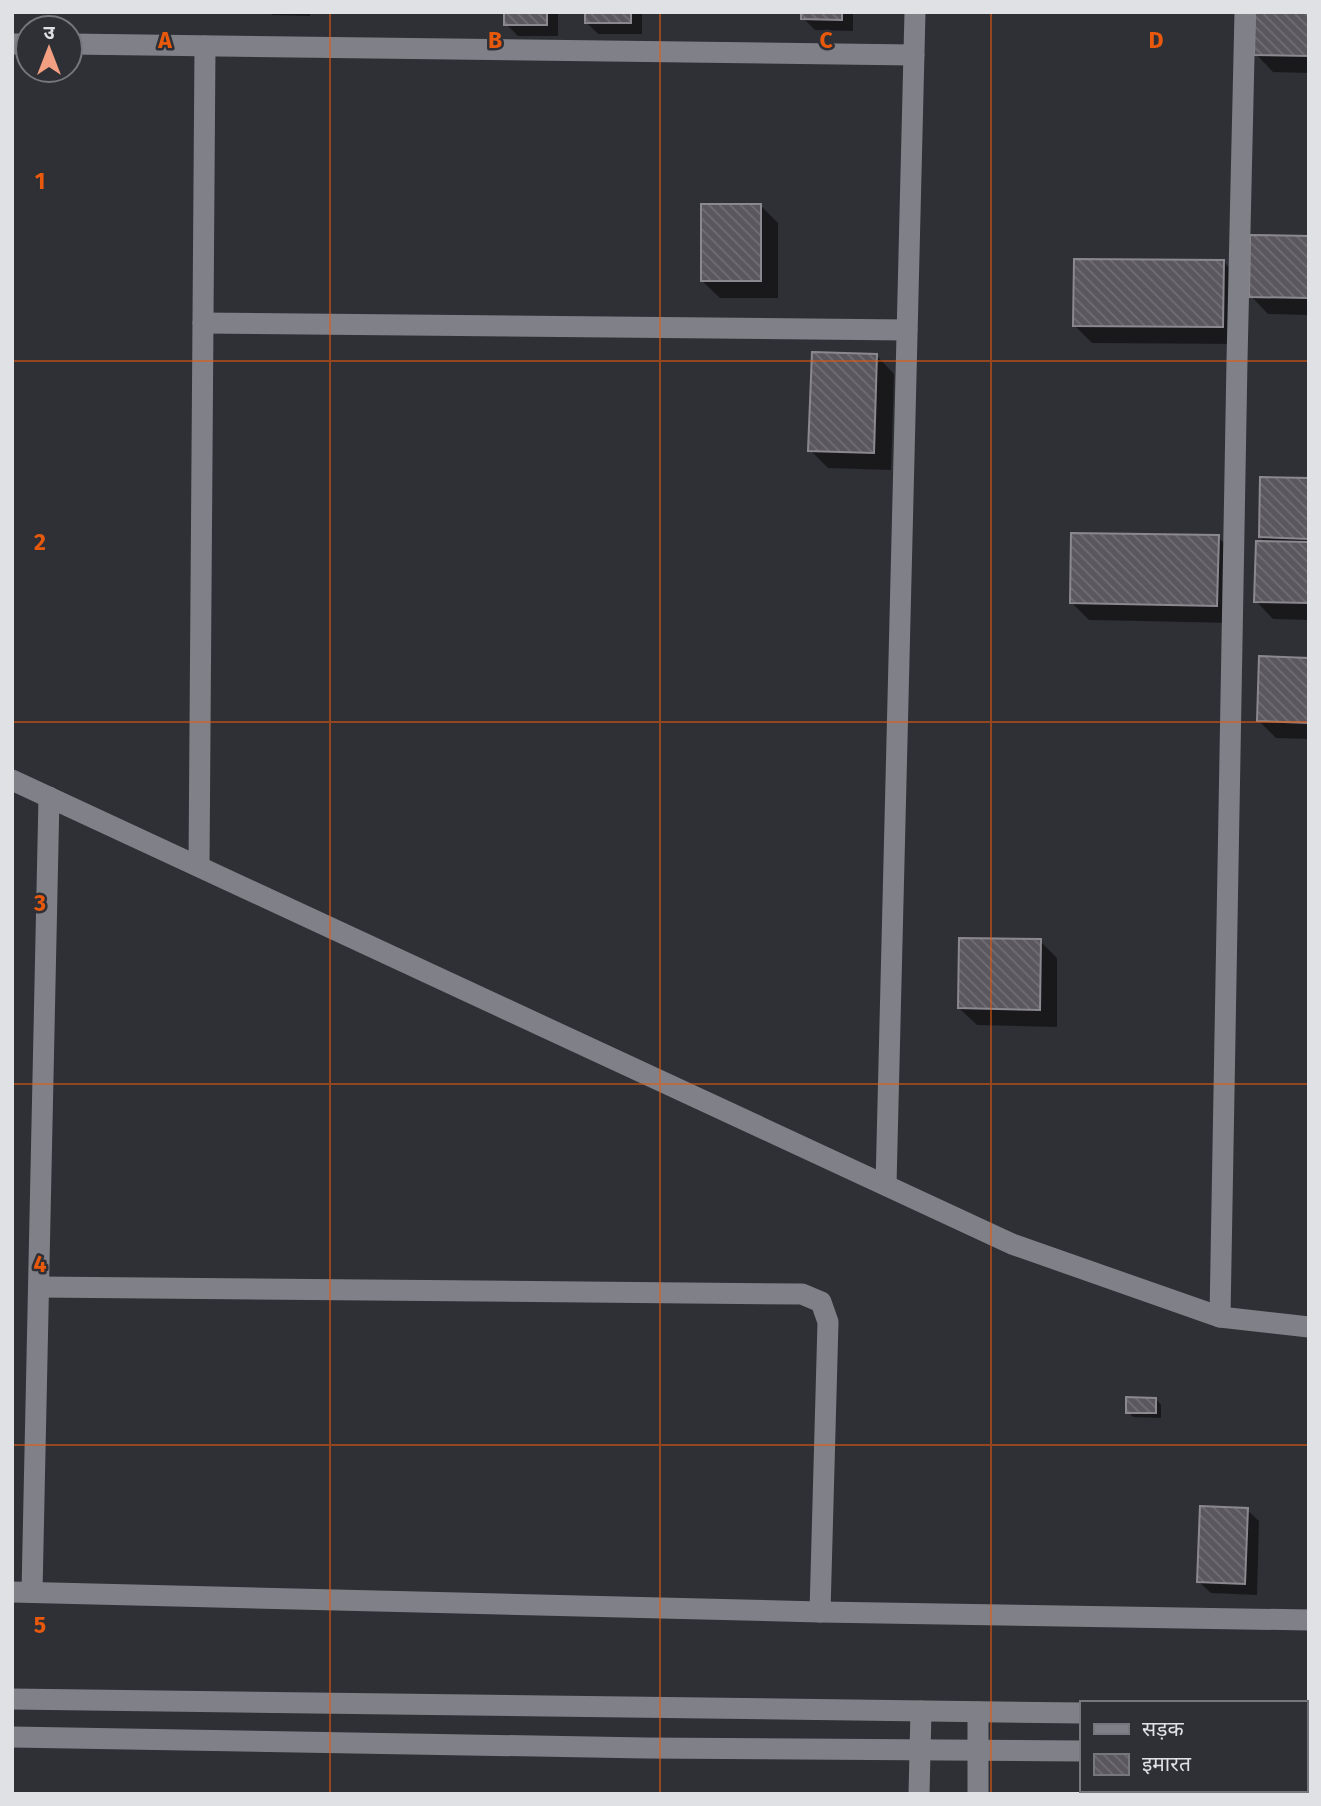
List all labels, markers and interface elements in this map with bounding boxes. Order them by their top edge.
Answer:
north arrow [14,14,84,84]
text: उ [43,21,55,44]
text: A [157,26,172,54]
text: B [488,26,502,54]
text: C [819,26,833,54]
text: D [1149,26,1164,54]
text: 1 [35,167,45,195]
text: 2 [34,528,46,556]
text: 3 [33,889,46,917]
text: 4 [34,1250,47,1278]
text: 5 [34,1611,46,1639]
legend [1080,1701,1307,1792]
text: सड़क [1142,1716,1184,1742]
text: इमारत [1142,1751,1192,1777]

